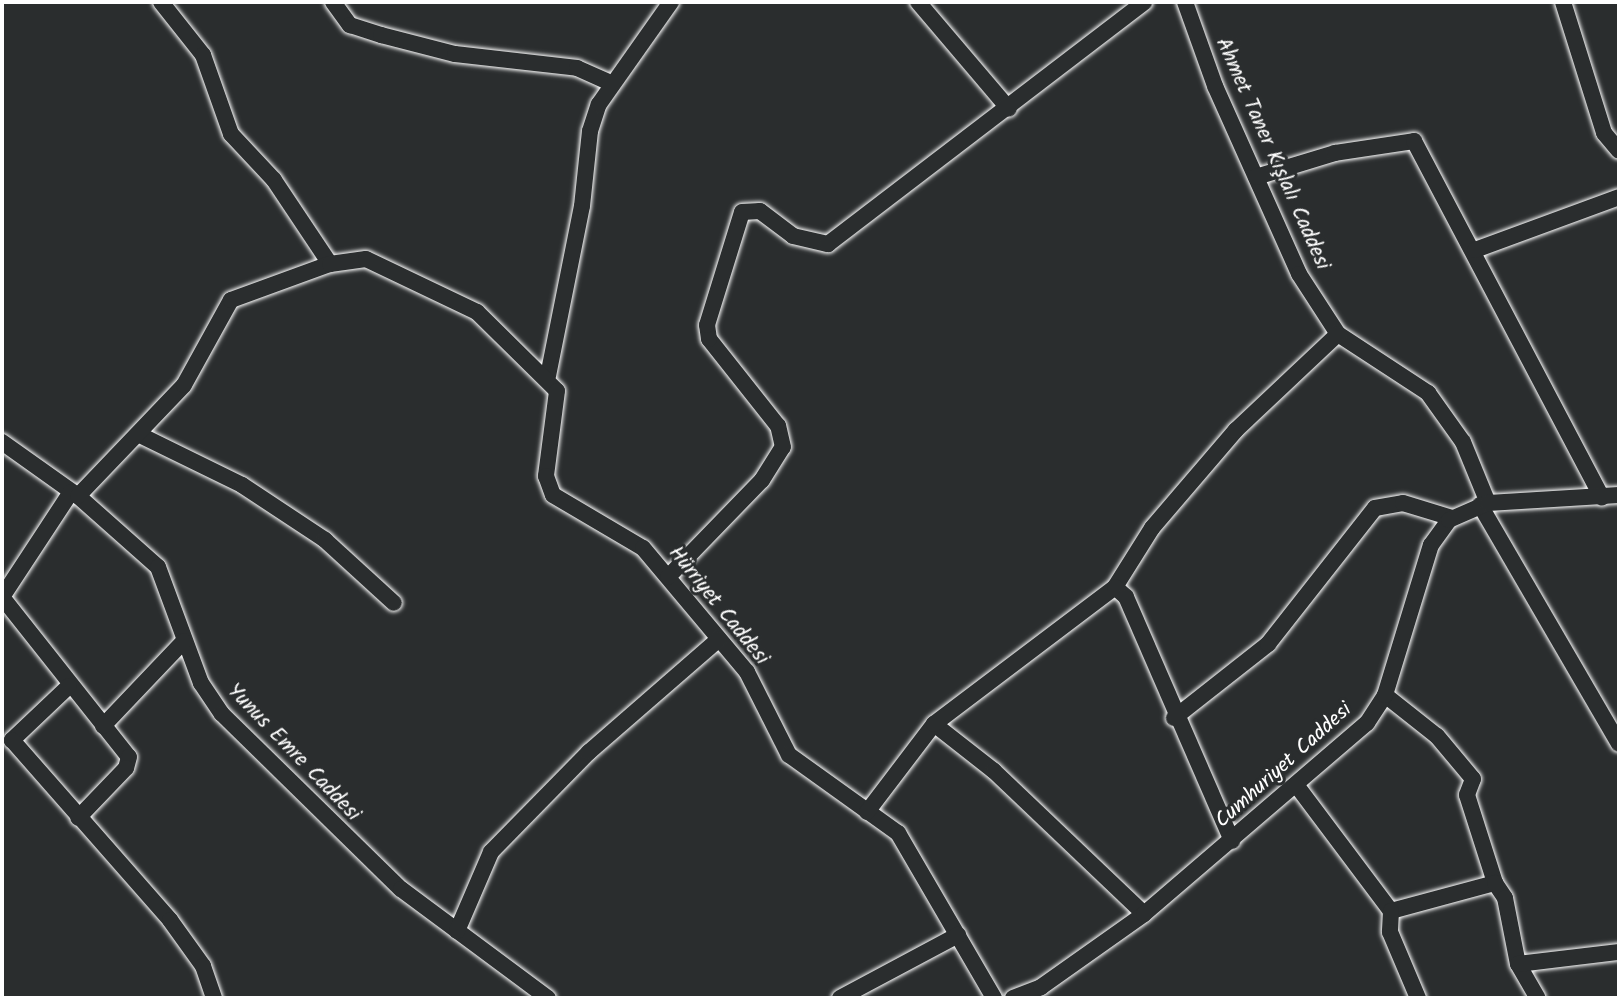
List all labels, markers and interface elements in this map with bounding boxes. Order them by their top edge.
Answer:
street label: Ahmet Taner Kışlalı Caddesi [1209,34,1335,274]
street label: Hürriyet Caddesi [662,541,774,671]
street label: Yunus Emre Caddesi [221,679,365,827]
street label: Cumhuriyet Caddesi [1210,698,1358,834]

